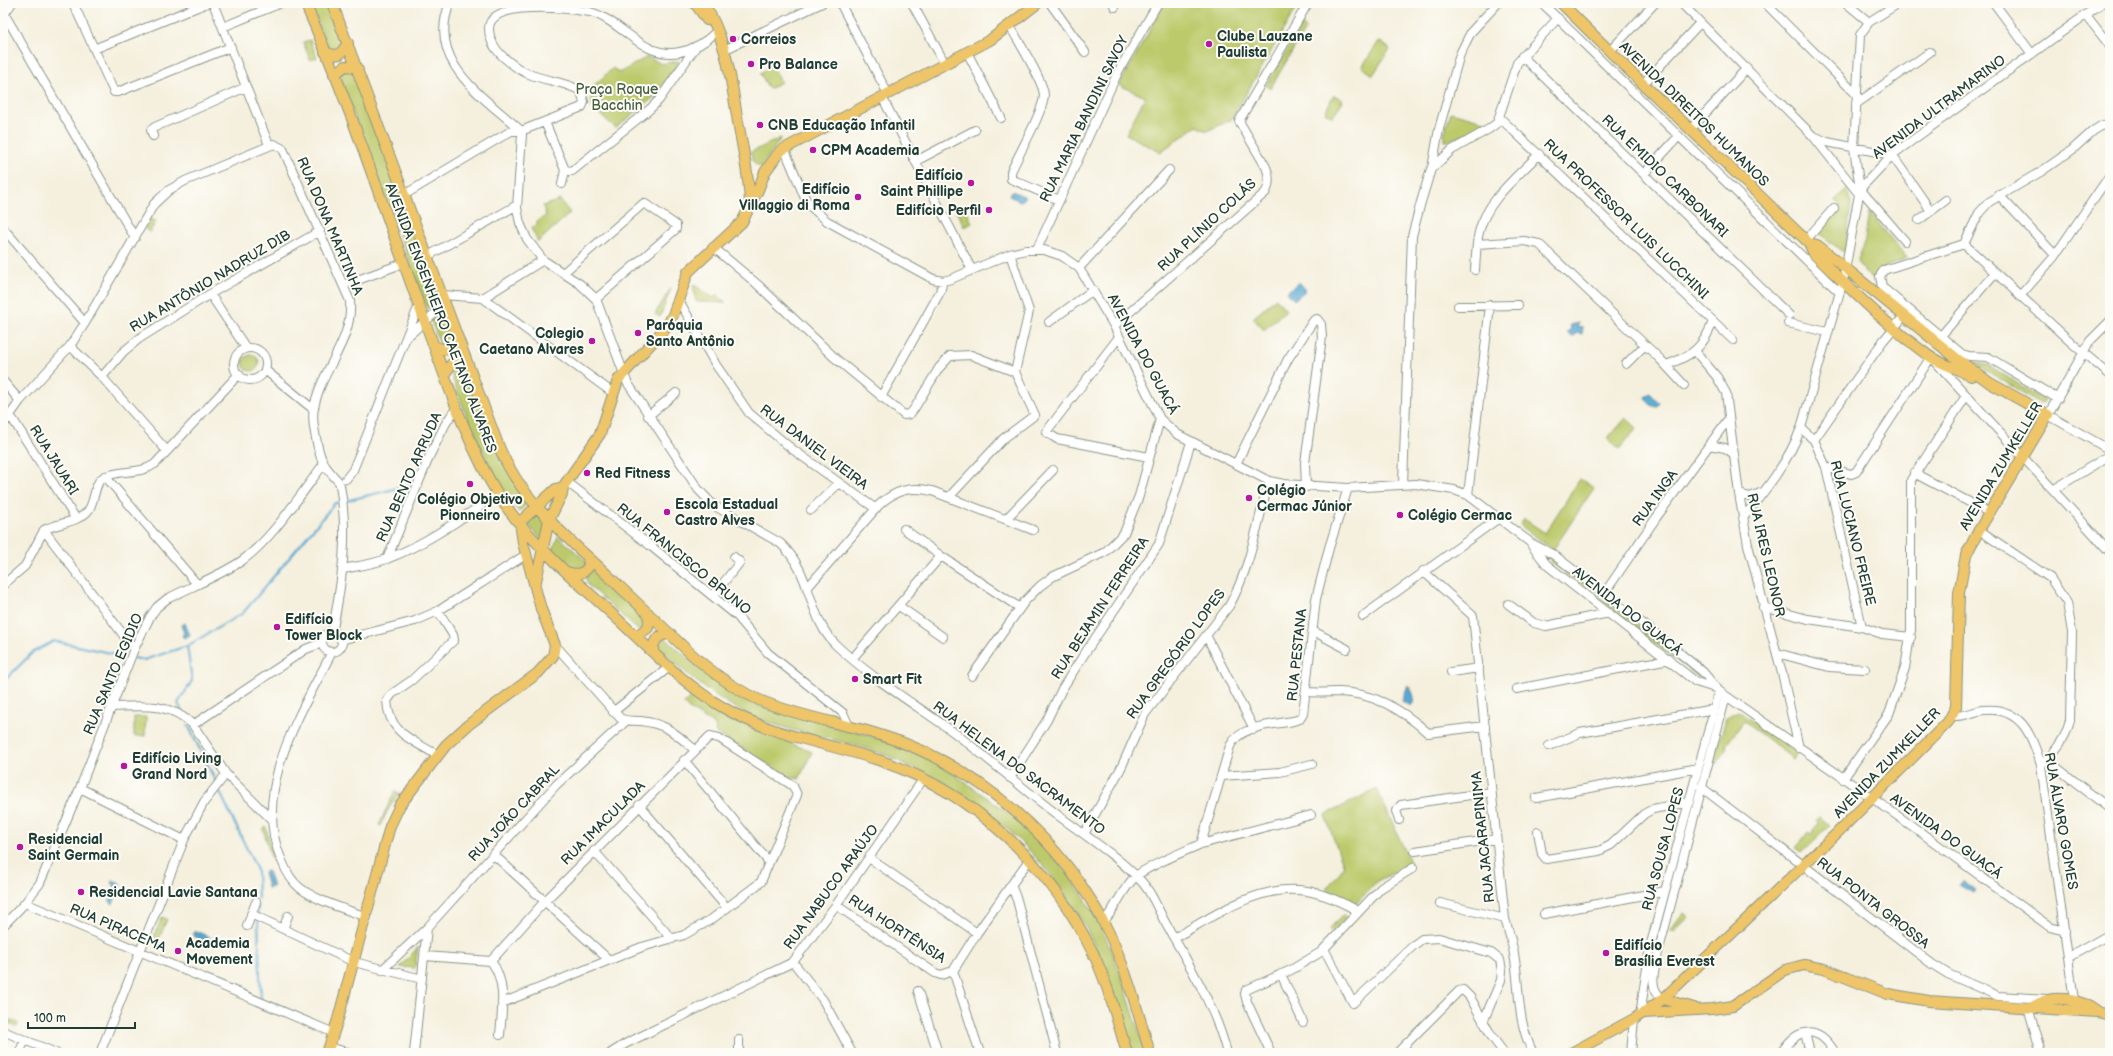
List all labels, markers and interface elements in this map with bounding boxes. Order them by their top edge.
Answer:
place label: Clube Lauzane Paulista [1217,28,1313,61]
place label: Correios [741,31,796,48]
street label: RUA MARIA BANDINI SAVOY [1036,32,1132,205]
marker: Correios [728,34,738,44]
street label: AVENIDA DIREITOS HUMANOS [1616,38,1772,190]
marker: Clube Lauzane Paulista [1204,39,1214,49]
street label: AVENIDA ULTRAMARINO [1869,51,2009,163]
place label: Pro Balance [759,56,838,73]
marker: Pro Balance [746,59,756,69]
park label: Praça Roque Bacchin [576,81,658,114]
street label: RUA EMIDIO CARBONARI [1598,111,1732,241]
place label: CNB Educação Infantil [768,117,915,134]
marker: CNB Educação Infantil [755,120,765,130]
street label: RUA PROFESSOR LUIS LUCCHINI [1540,135,1712,303]
place label: CPM Academia [821,142,919,159]
marker: CPM Academia [808,145,818,155]
street label: RUA DONA MARTINHA [293,154,367,298]
place label: Edifício Saint Phillipe [880,167,963,200]
street label: RUA PLÍNIO COLÁS [1154,174,1260,275]
marker: Edifício Saint Phillipe [966,178,976,188]
street label: AVENIDA ENGENHEIRO CAETANO ALVARES [381,181,501,455]
place label: Edifício Villaggio di Roma [739,181,850,214]
marker: Edifício Villaggio di Roma [853,192,863,202]
place label: Edifício Perfil [896,202,981,219]
marker: Edifício Perfil [984,205,994,215]
street label: RUA ANTÔNIO NADRUZ DIB [126,225,294,336]
street label: AVENIDA DO GUACÁ [1104,290,1183,417]
place label: Paróquia Santo Antônio [646,317,734,350]
place label: Colegio Caetano Alvares [479,325,584,358]
marker: Paróquia Santo Antônio [633,328,643,338]
marker: Colegio Caetano Alvares [587,336,597,346]
street label: AVENIDA ZUMKELLER [1956,399,2046,533]
street label: RUA DANIEL VIEIRA [757,401,872,493]
street label: RUA BENTO ARRUDA [373,409,446,545]
street label: RUA JAUARI [26,422,82,498]
street label: RUA LUCIANO FREIRE [1827,458,1879,608]
place label: Red Fitness [595,465,670,482]
street label: RUA INGA [1629,466,1681,530]
marker: Red Fitness [582,468,592,478]
marker: Colégio Objetivo Pionneiro [465,479,475,489]
place label: Colégio Cermac Júnior [1257,482,1352,515]
place label: Colégio Objetivo Pionneiro [417,491,523,524]
street label: RUA IRES LEONOR [1743,491,1789,619]
marker: Colégio Cermac Júnior [1244,493,1254,503]
place label: Escola Estadual Castro Alves [675,496,778,529]
street label: RUA FRANCISCO BRUNO [613,500,755,619]
marker: Escola Estadual Castro Alves [662,507,672,517]
place label: Colégio Cermac [1408,507,1512,524]
marker: Colégio Cermac [1395,510,1405,520]
street label: RUA BEJAMIN FERREIRA [1048,533,1153,682]
street label: AVENIDA DO GUACÁ [1569,562,1686,659]
street label: RUA GREGÓRIO LOPES [1122,585,1229,722]
street label: RUA PESTANA [1284,607,1310,702]
street label: RUA SANTO EGIDIO [80,610,146,737]
place label: Edifício Tower Block [285,611,363,644]
marker: Edifício Tower Block [272,622,282,632]
place label: Smart Fit [863,671,922,688]
marker: Smart Fit [850,674,860,684]
street label: RUA HELENA DO SACRAMENTO [930,698,1109,839]
street label: AVENIDA ZUMKELLER [1830,704,1944,822]
place label: Edifício Living Grand Nord [132,750,221,783]
street label: RUA ÁLVARO GOMES [2041,751,2082,891]
street label: RUA JOÃO CABRAL [464,760,563,865]
marker: Edifício Living Grand Nord [119,761,129,771]
street label: RUA JACARAPINIMA [1468,770,1498,904]
street label: RUA IMACULADA [557,777,649,869]
street label: RUA SOUSA LOPES [1638,786,1688,912]
street label: AVENIDA DO GUACÁ [1887,789,2006,882]
street label: RUA NABUCO ARAÚJO [779,820,882,953]
place label: Residencial Saint Germain [28,831,120,864]
marker: Residencial Saint Germain [15,842,25,852]
street label: RUA PONTA GROSSA [1813,854,1933,952]
place label: Residencial Lavie Santana [89,884,258,901]
marker: Residencial Lavie Santana [76,887,86,897]
street label: RUA HORTÊNSIA [845,890,950,967]
street label: RUA PIRACEMA [67,900,169,956]
place label: Academia Movement [185,935,253,968]
place label: Edifício Brasília Everest [1614,937,1715,970]
marker: Academia Movement [173,946,183,956]
marker: Edifício Brasília Everest [1601,948,1611,958]
scale bar [28,1004,135,1030]
text: 100 m [34,1011,66,1026]

